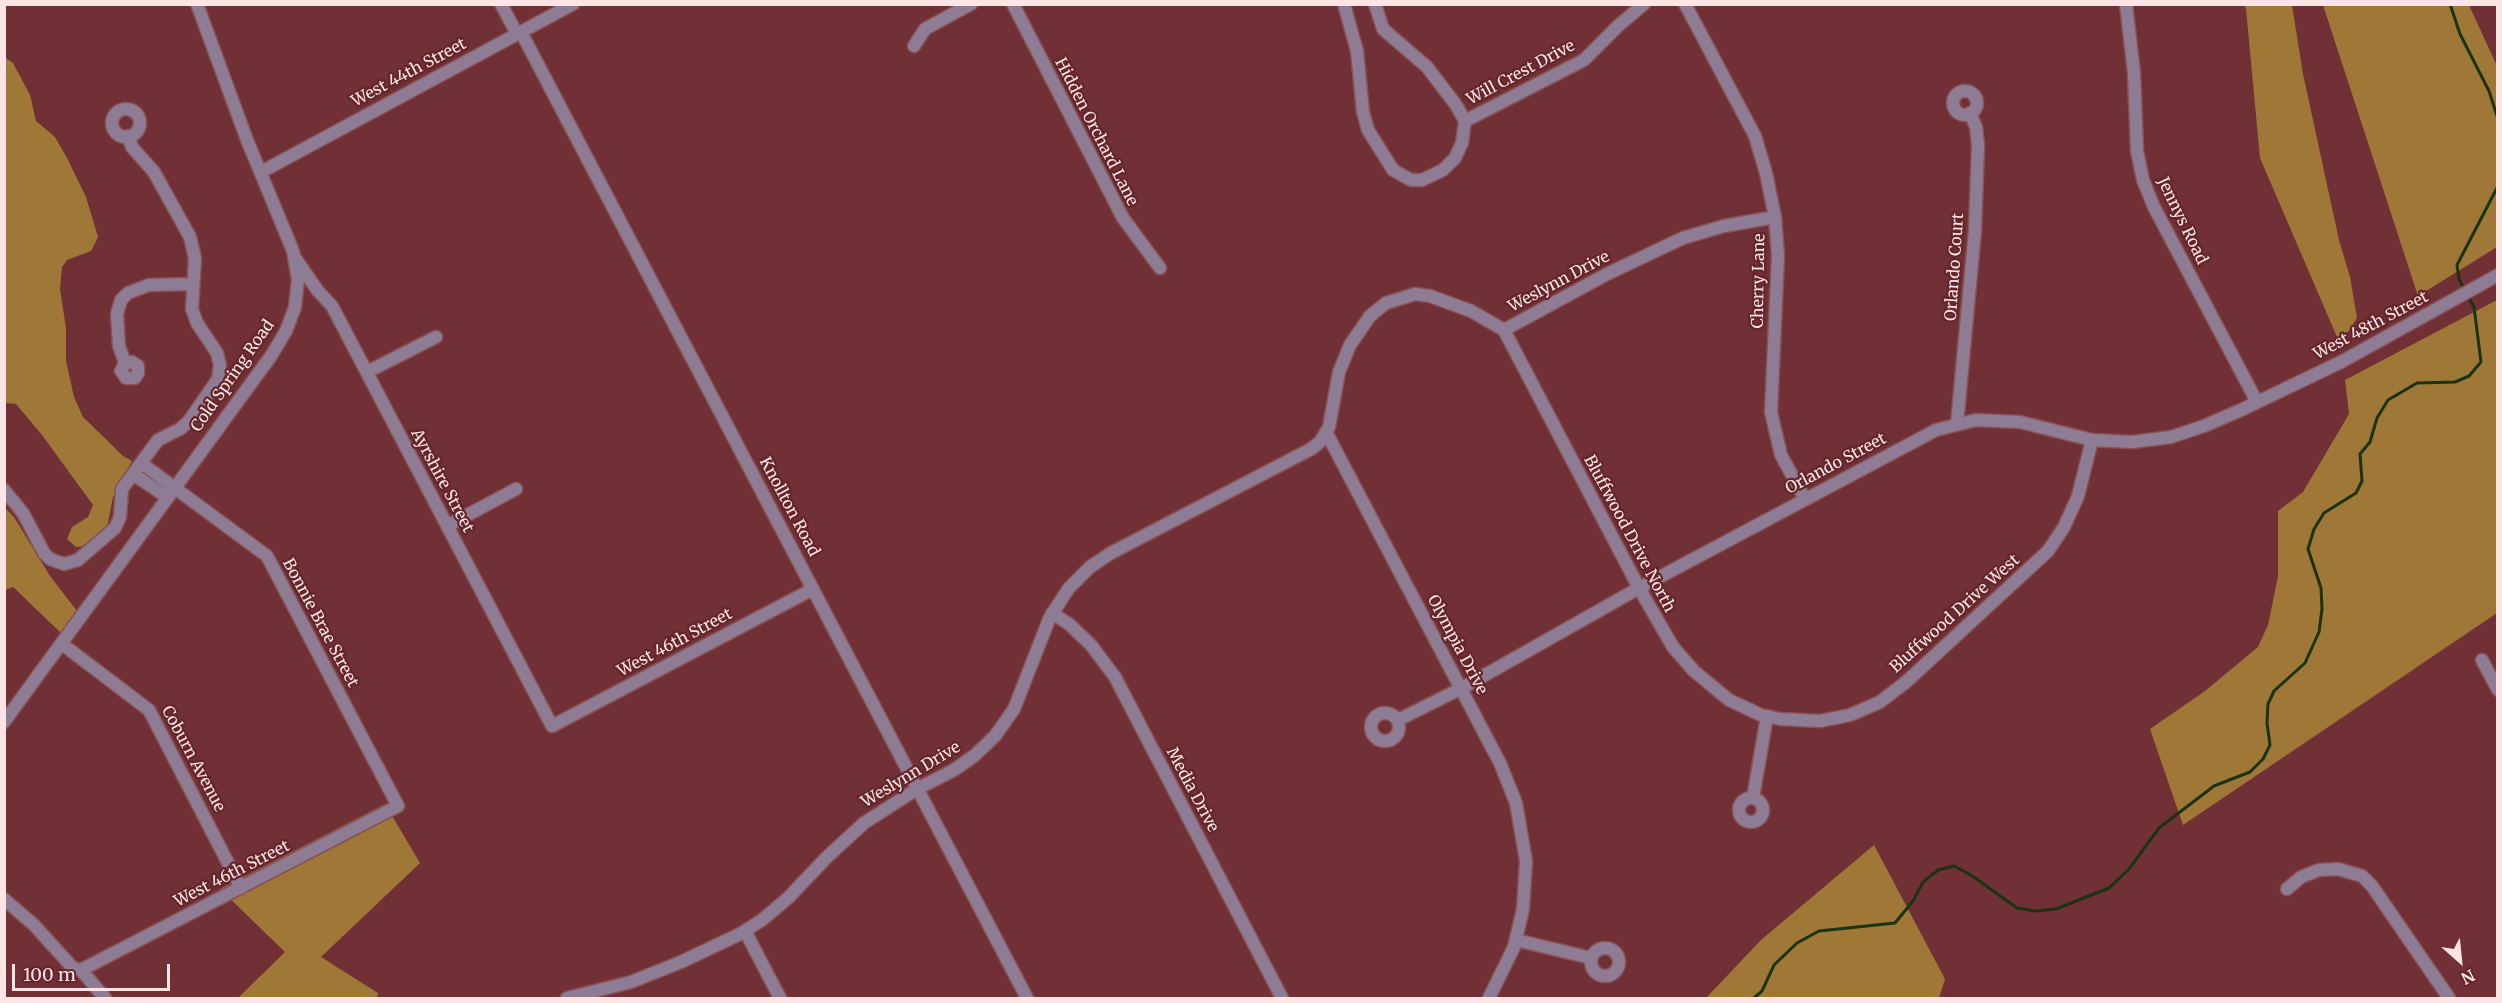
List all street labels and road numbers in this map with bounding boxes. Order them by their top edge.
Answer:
street label: West 44th Street [348,35,470,111]
street label: Will Crest Drive [1464,36,1578,110]
street label: Hidden Orchard Lane [1050,55,1142,209]
street label: Jennys Road [2153,174,2211,268]
street label: Orlando Court [1942,212,1968,322]
street label: Cherry Lane [1749,233,1769,329]
street label: Weslynn Drive [1505,247,1613,317]
street label: West 48th Street [2310,288,2432,364]
street label: Cold Spring Road [187,316,279,436]
street label: Ayrshire Street [407,426,477,536]
street label: Orlando Street [1782,429,1890,499]
street label: Bluffwood Drive North [1579,452,1679,616]
street label: Knollton Road [755,454,823,560]
street label: Bluffwood Drive West [1886,551,2024,677]
street label: Bonnie Brae Street [278,555,362,691]
street label: Olympia Drive [1423,592,1491,698]
street label: West 46th Street [614,605,736,681]
street label: Coburn Avenue [157,703,229,815]
street label: Weslynn Drive [858,738,964,812]
street label: Media Drive [1162,744,1222,836]
street label: West 46th Street [171,837,293,911]

